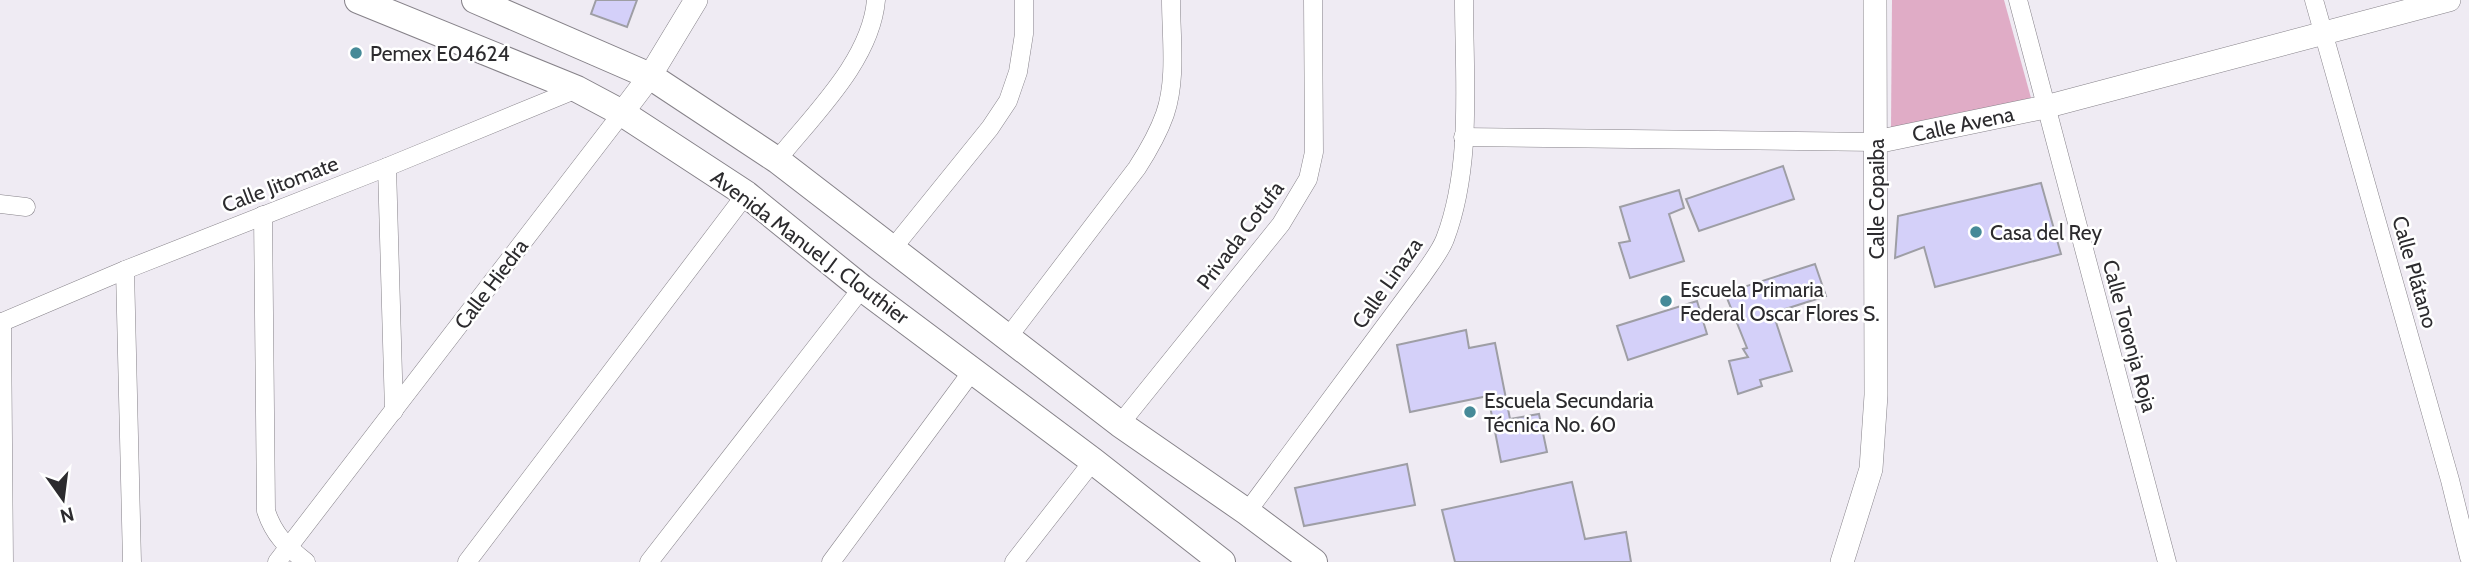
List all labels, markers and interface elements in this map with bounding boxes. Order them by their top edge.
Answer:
place label: Pemex E04624 [370,41,510,66]
marker: Pemex E04624 [348,45,364,61]
street label: Calle Avena [1910,101,2016,147]
street label: Calle Copaiba [1864,139,1889,259]
street label: Calle Jitomate [218,150,342,218]
street label: Avenida Manuel J. Clouthier [706,164,914,330]
street label: Privada Cotufa [1191,176,1289,294]
street label: Calle Plátano [2387,213,2443,331]
place label: Casa del Rey [1990,220,2103,245]
marker: Casa del Rey [1968,224,1984,240]
street label: Calle Linaza [1347,233,1427,333]
street label: Calle Hiedra [449,234,533,334]
street label: Calle Toronja Roja [2097,257,2162,415]
place label: Escuela Primaria Federal Oscar Flores S. [1680,277,1880,326]
marker: Escuela Primaria Federal Oscar Flores S. [1658,293,1674,309]
place label: Escuela Secundaria Técnica No. 60 [1484,388,1653,437]
marker: Escuela Secundaria Técnica No. 60 [1462,404,1478,420]
north arrow [28,464,98,534]
text: N [58,502,76,528]

